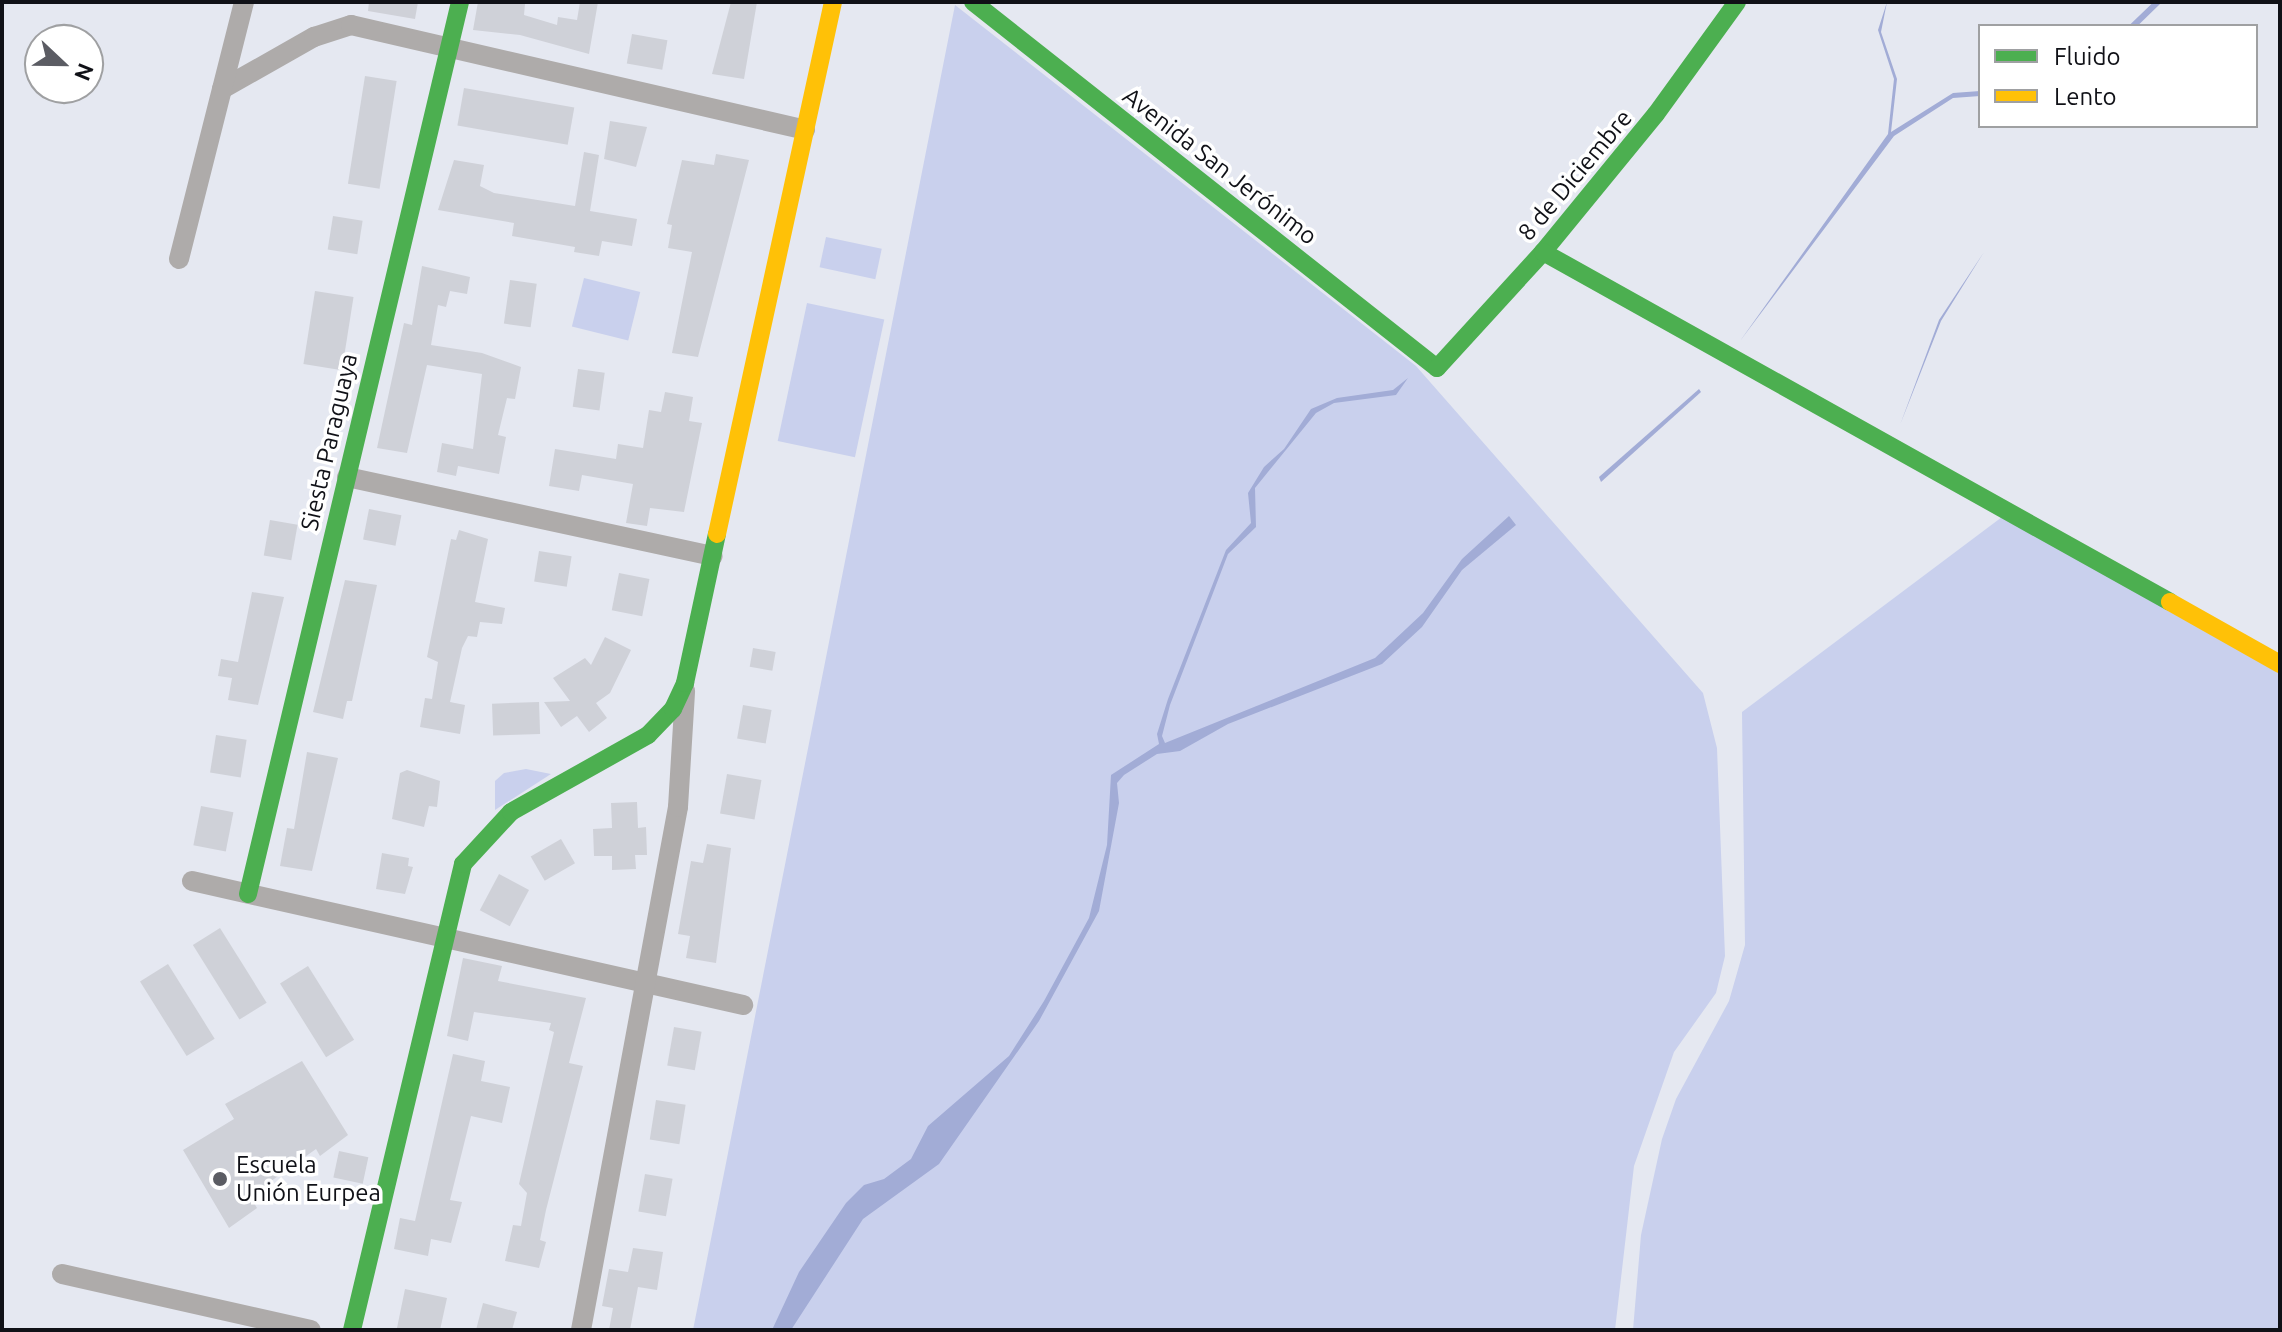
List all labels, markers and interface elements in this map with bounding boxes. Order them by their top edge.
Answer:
north arrow [24,24,104,104]
legend [1978,24,2258,128]
text: Fluido [2054,43,2121,70]
text: N [70,60,100,85]
street label: Avenida San Jerónimo [1117,81,1323,251]
text: Lento [2054,83,2117,110]
street label: 8 de Diciembre [1512,104,1638,246]
street label: Siesta Paraguaya [295,351,363,533]
place label: Escuela Unión Eurpea [236,1151,381,1207]
marker: Escuela Unión Eurpea [211,1170,229,1188]

